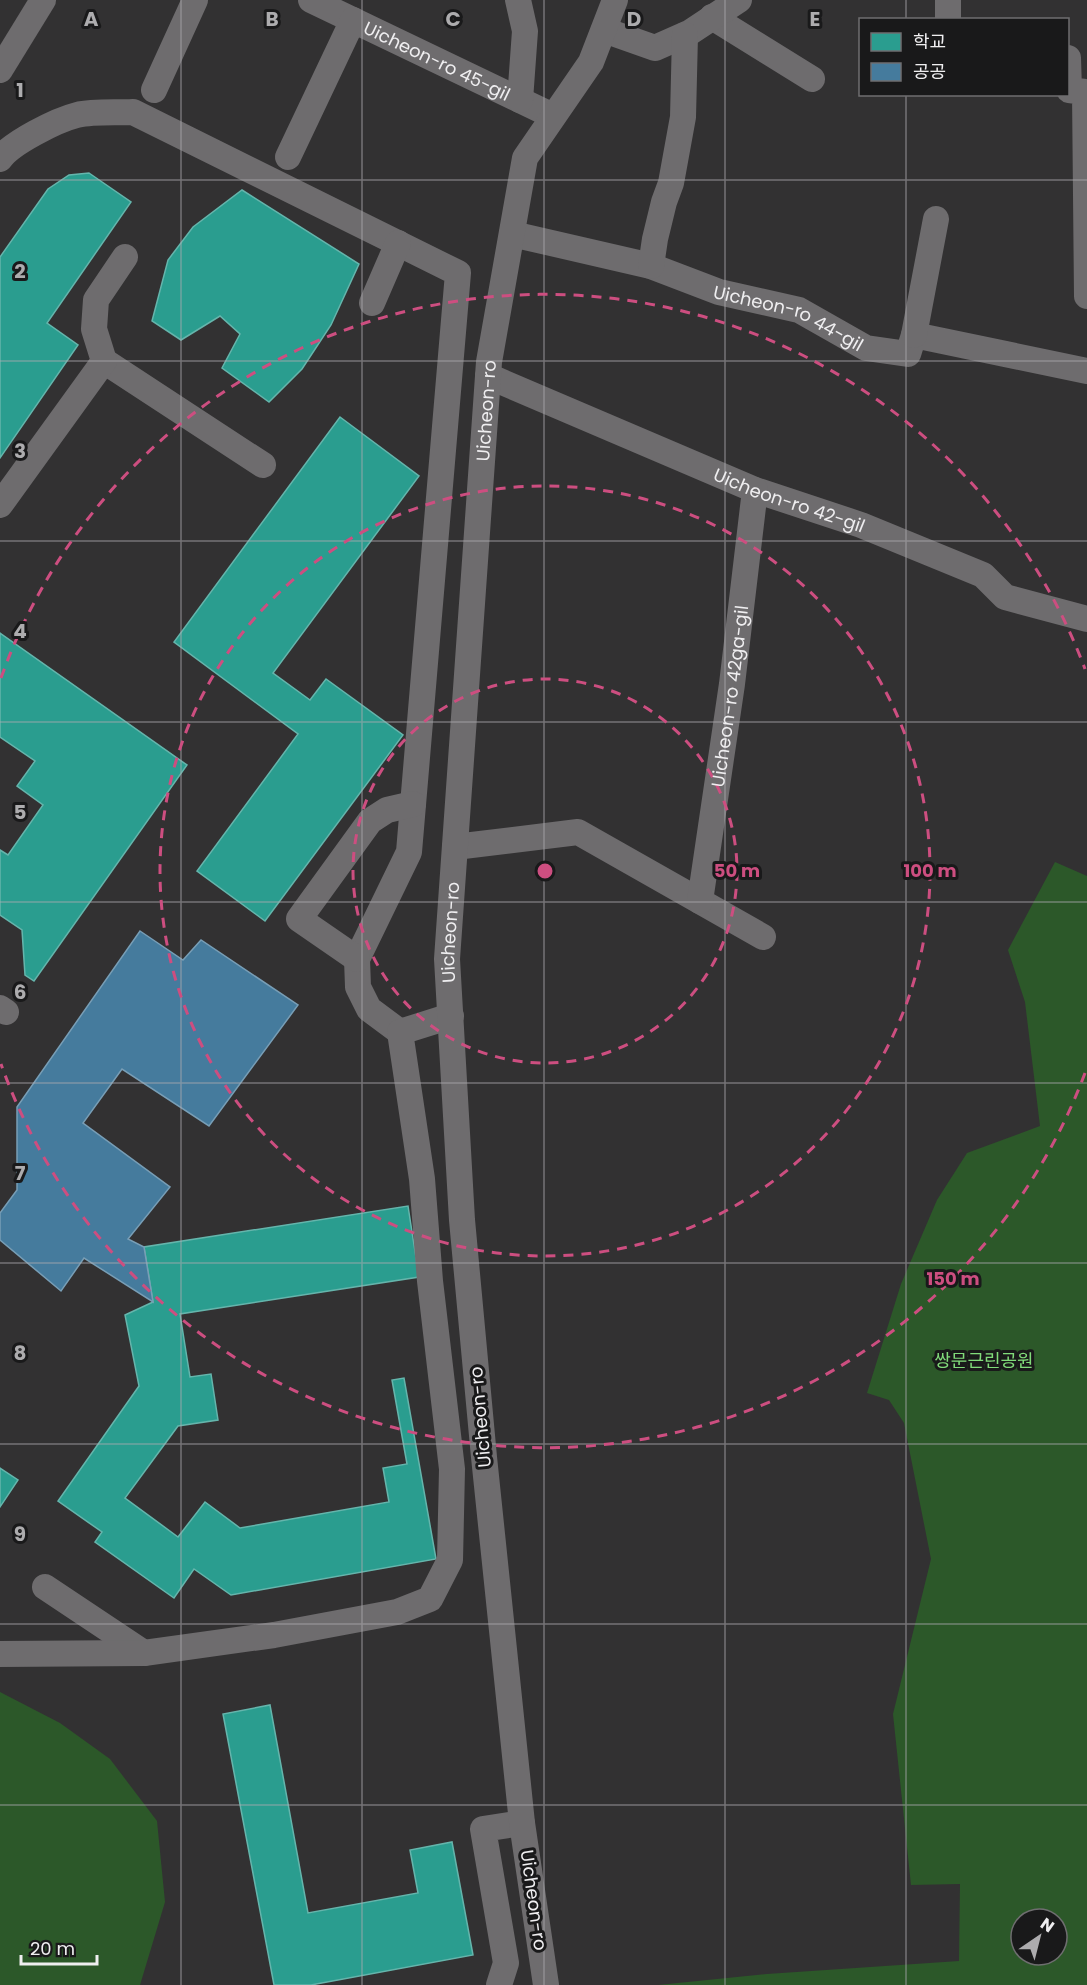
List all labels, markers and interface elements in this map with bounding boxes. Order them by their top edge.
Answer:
text: A [84,5,99,33]
text: B [265,5,279,33]
text: C [445,5,461,33]
text: D [627,5,641,33]
text: E [810,5,820,33]
street label: Uicheon-ro 45-gil [360,15,515,106]
legend [859,18,1069,96]
text: 학교 [913,29,946,54]
text: 공공 [913,59,946,84]
text: 1 [16,76,24,104]
text: 2 [14,257,26,285]
street label: Uicheon-ro 44-gil [711,279,868,357]
street label: Uicheon-ro [470,359,502,462]
text: 3 [14,437,26,465]
street label: Uicheon-ro 42-gil [710,461,869,538]
street label: Uicheon-ro 42ga-gil [704,604,754,789]
text: 4 [13,617,27,645]
text: 5 [14,798,27,826]
text: 50 m [714,858,760,883]
text: 100 m [903,858,957,883]
centre of rings [535,861,555,881]
street label: Uicheon-ro [434,881,465,984]
text: 6 [14,978,26,1006]
text: 7 [15,1159,26,1187]
text: 150 m [926,1266,980,1291]
text: 8 [14,1339,26,1367]
park label: 쌍문근린공원 [934,1348,1034,1373]
street label: Uicheon-ro [463,1365,497,1469]
text: 9 [14,1520,26,1548]
street label: Uicheon-ro [515,1848,553,1952]
north arrow [1009,1907,1069,1967]
text: N [1036,1912,1059,1938]
scale bar [21,1928,98,1966]
text: 20 m [30,1936,75,1961]

